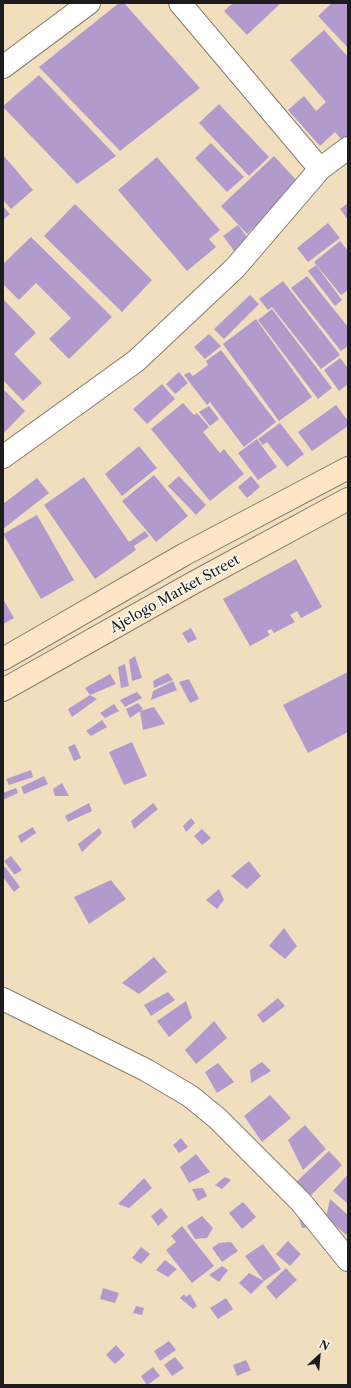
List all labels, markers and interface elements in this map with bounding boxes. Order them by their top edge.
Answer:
street label: Ajelogo Market Street [107,551,243,637]
north arrow [299,1336,339,1376]
text: N [317,1337,332,1354]

